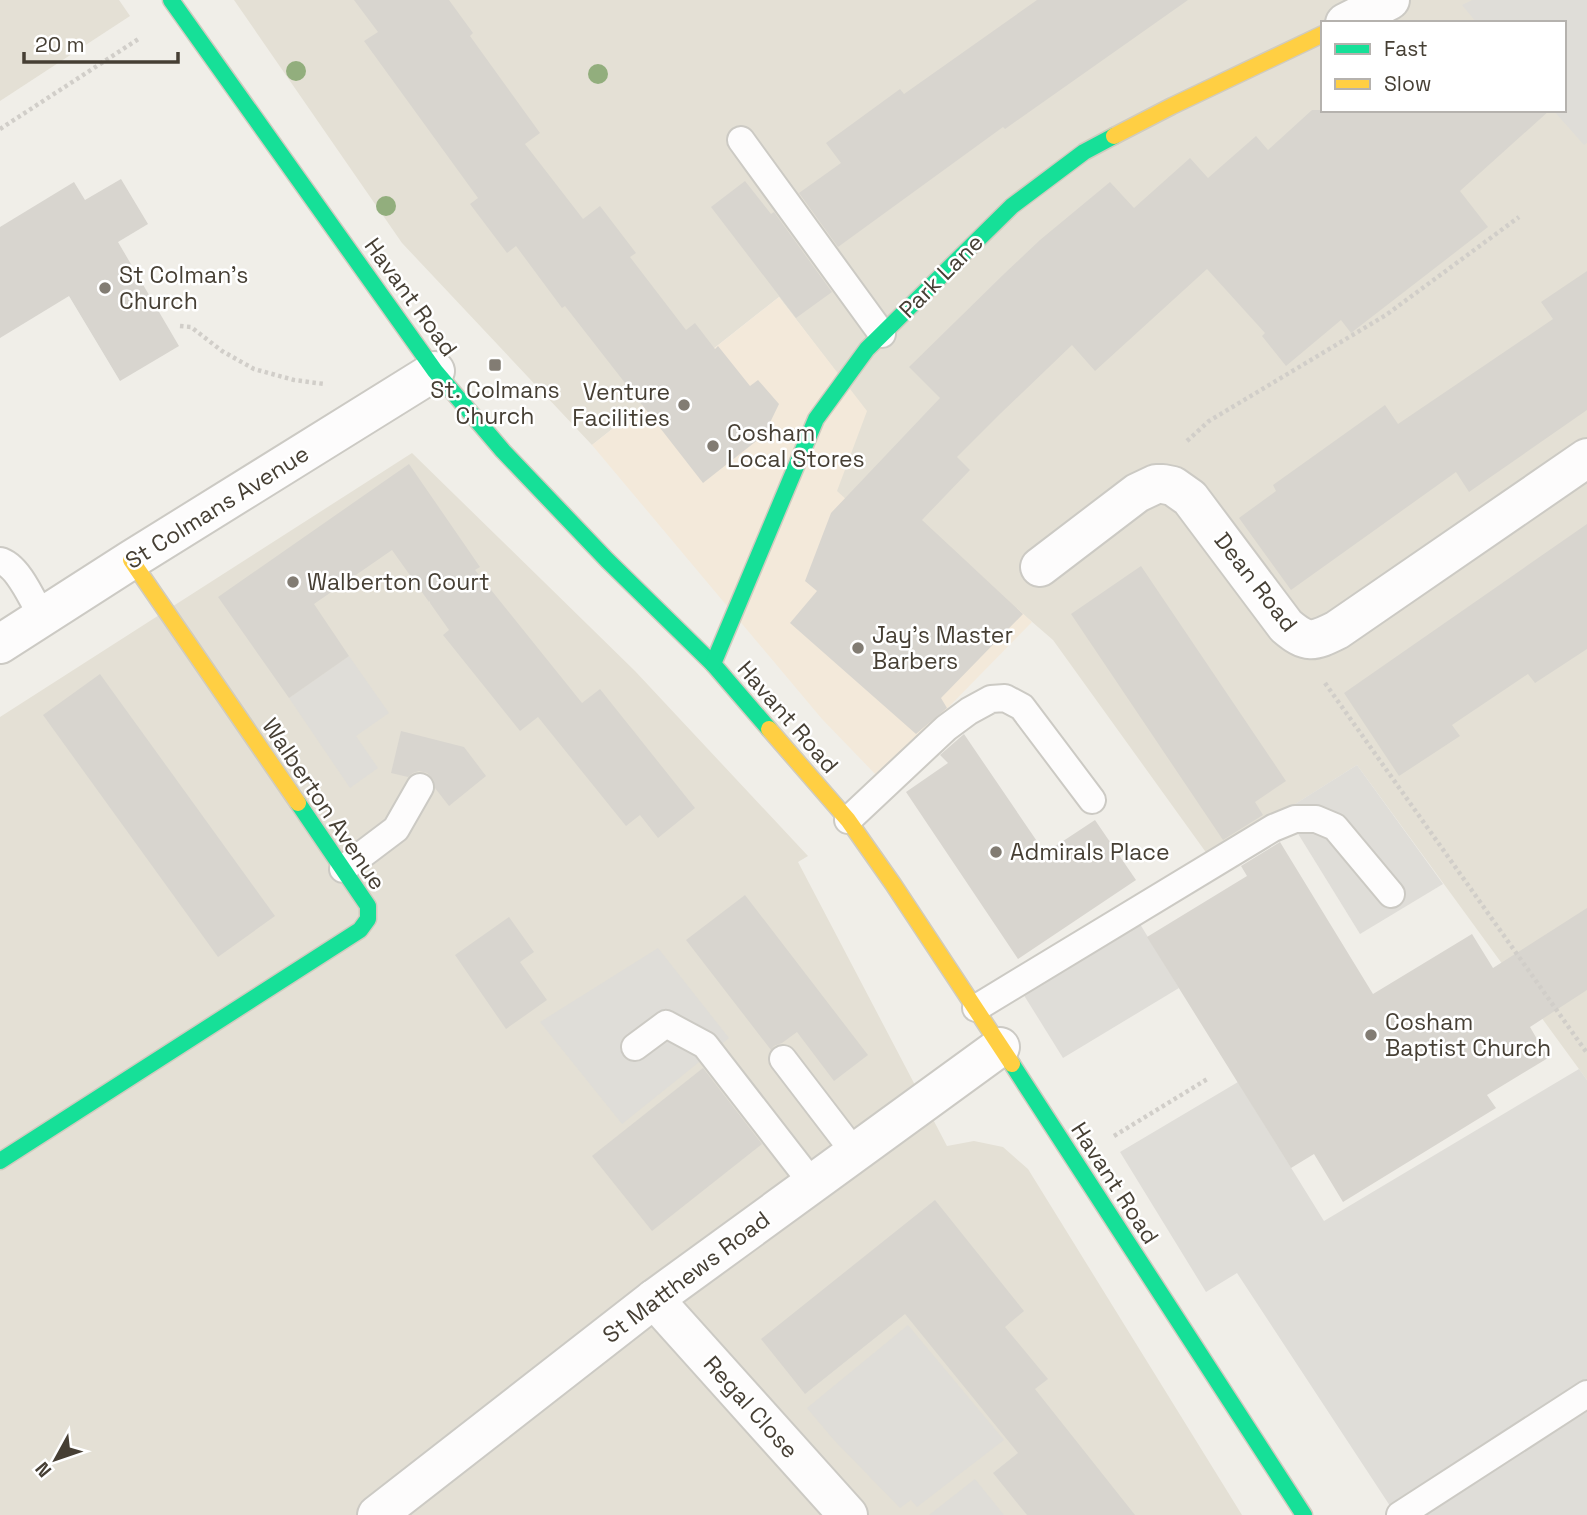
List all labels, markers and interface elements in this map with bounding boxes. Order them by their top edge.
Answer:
scale bar [24,21,178,65]
legend [1321,21,1566,112]
text: 20 m [35,31,85,58]
text: Fast [1384,35,1428,62]
text: Slow [1384,70,1432,97]
street label: Park Lane [892,227,990,325]
street label: Havant Road [358,232,464,362]
place label: St Colman's Church [119,260,248,316]
marker: St Colman's Church [97,280,113,296]
marker: St. Colmans Church [487,357,503,373]
place label: St. Colmans Church [430,375,560,431]
place label: Venture Facilities [572,377,670,433]
marker: Venture Facilities [676,397,692,413]
place label: Cosham Local Stores [727,418,865,474]
street label: St Colmans Avenue [119,438,315,576]
marker: Cosham Local Stores [705,438,721,454]
street label: Dean Road [1208,526,1304,638]
place label: Walberton Court [307,567,490,597]
marker: Walberton Court [285,574,301,590]
place label: Jay's Master Barbers [872,620,1013,676]
marker: Jay's Master Barbers [850,640,866,656]
street label: Havant Road [731,654,845,780]
street label: Walberton Avenue [255,712,393,896]
place label: Admirals Place [1010,837,1170,867]
marker: Admirals Place [988,844,1004,860]
place label: Cosham Baptist Church [1385,1007,1551,1063]
marker: Cosham Baptist Church [1363,1027,1379,1043]
street label: Havant Road [1064,1116,1166,1250]
street label: St Matthews Road [596,1204,776,1350]
street label: Regal Close [697,1349,805,1465]
north arrow [21,1424,91,1494]
text: N [30,1457,57,1483]

